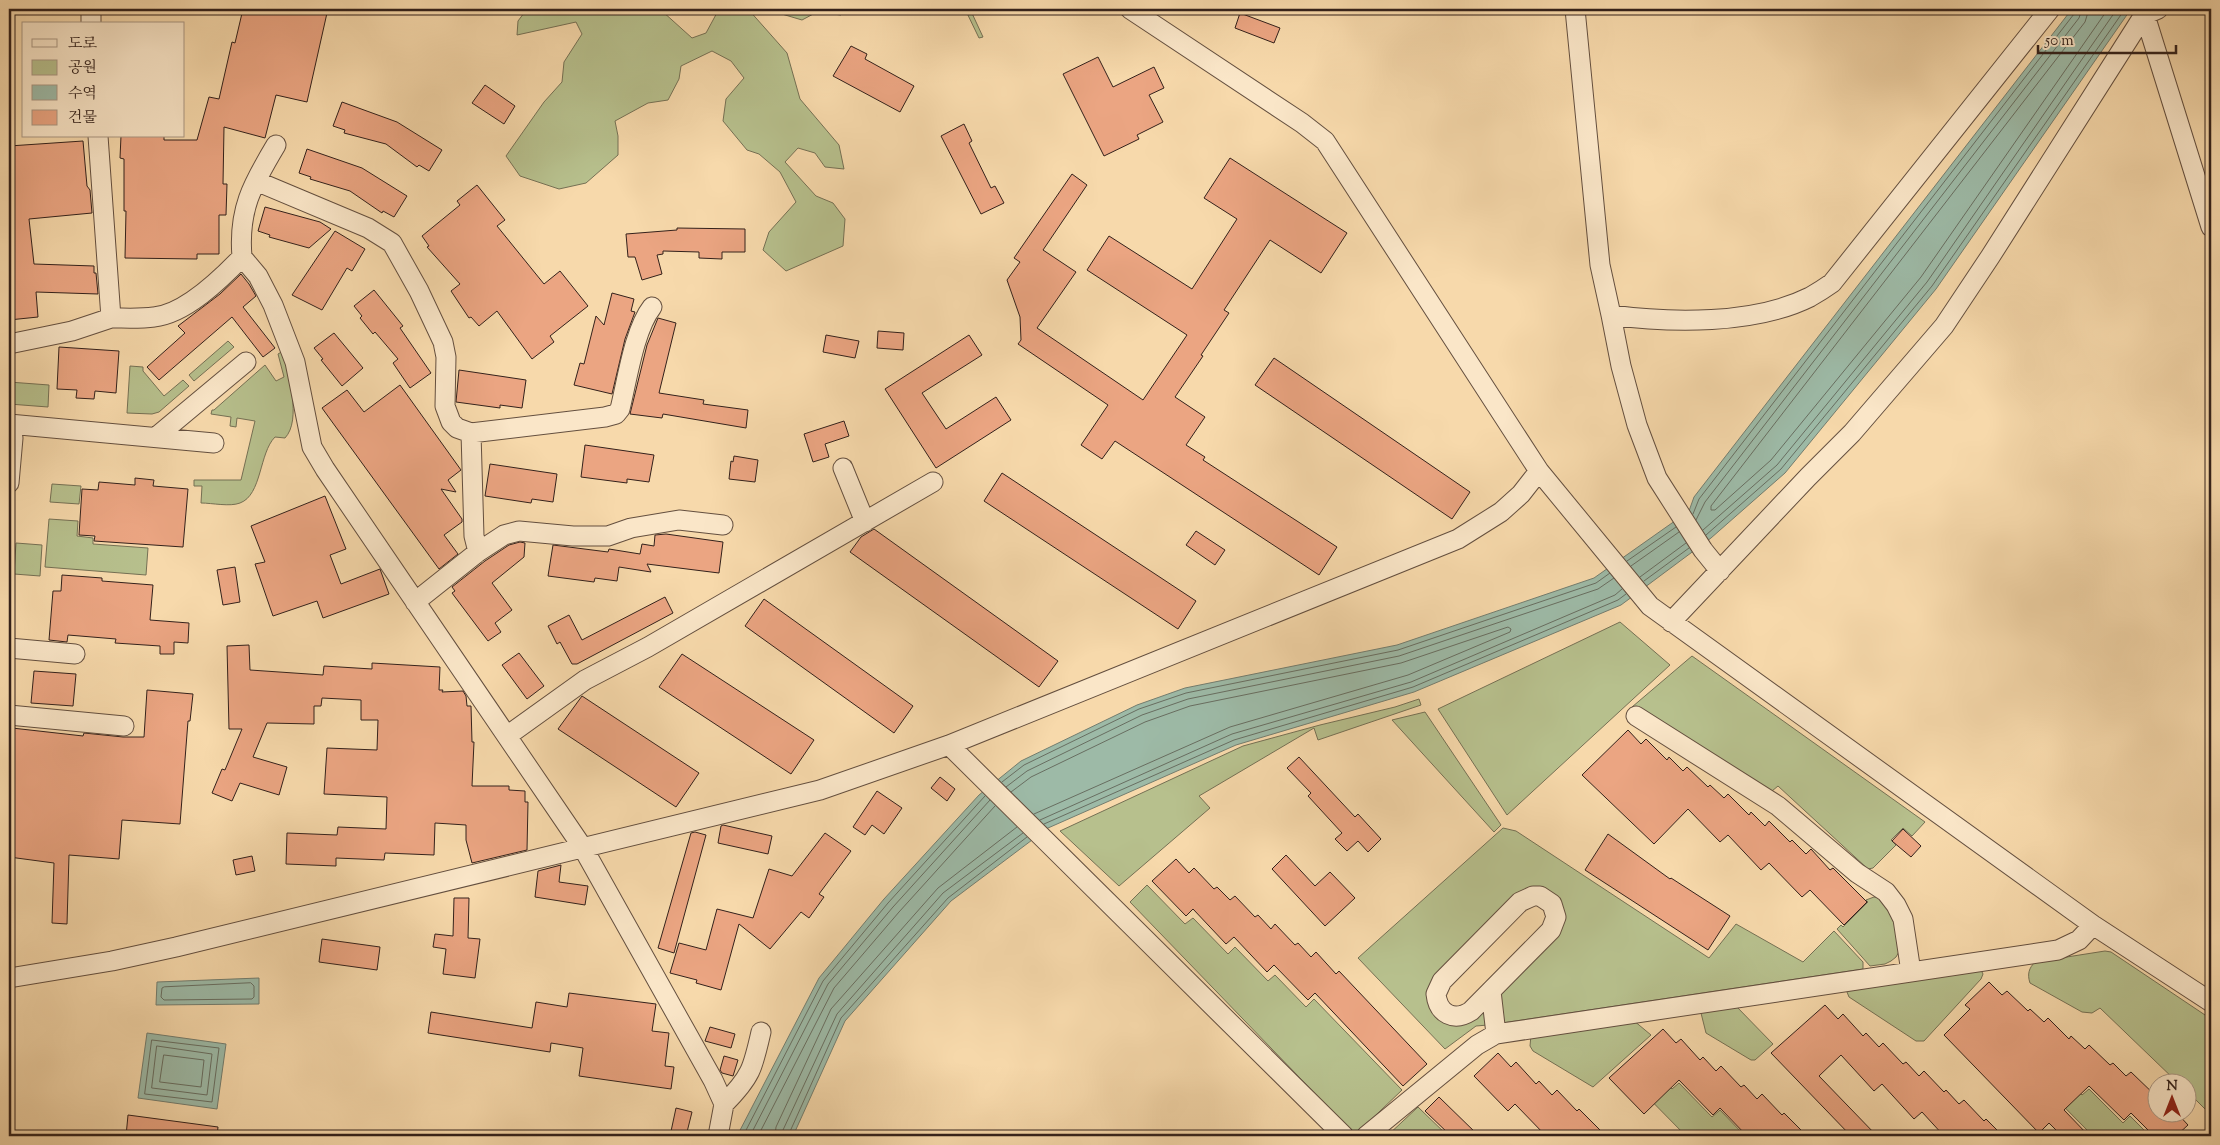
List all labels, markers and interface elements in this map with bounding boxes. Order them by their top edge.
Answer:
legend [22,22,185,138]
scale bar [2038,22,2175,54]
text: 50 m [2044,31,2074,52]
text: 도로 [68,34,97,55]
text: 공원 [68,58,97,79]
text: 수역 [68,84,97,105]
text: 건물 [68,108,97,129]
north arrow [2148,1072,2198,1122]
text: N [2166,1077,2178,1097]

